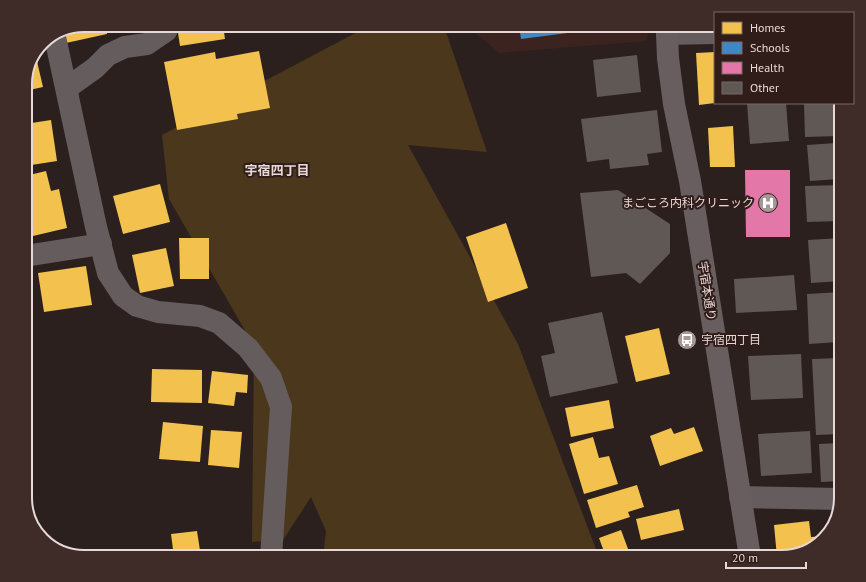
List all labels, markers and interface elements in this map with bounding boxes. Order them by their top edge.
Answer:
legend [714,12,854,104]
text: Homes [750,20,785,35]
text: Schools [750,40,790,55]
text: Health [750,60,784,75]
text: Other [750,80,779,95]
district label: 宇宿四丁目 [244,162,310,179]
hospital icon: まごころ内科クリニック [757,192,779,214]
place label: まごころ内科クリニック [622,195,754,210]
street label: 宇宿本通り [695,260,720,322]
bus stop icon: 宇宿四丁目 [676,329,698,351]
place label: 宇宿四丁目 [701,332,761,347]
scale bar [726,544,806,570]
text: 20 m [732,550,758,565]

